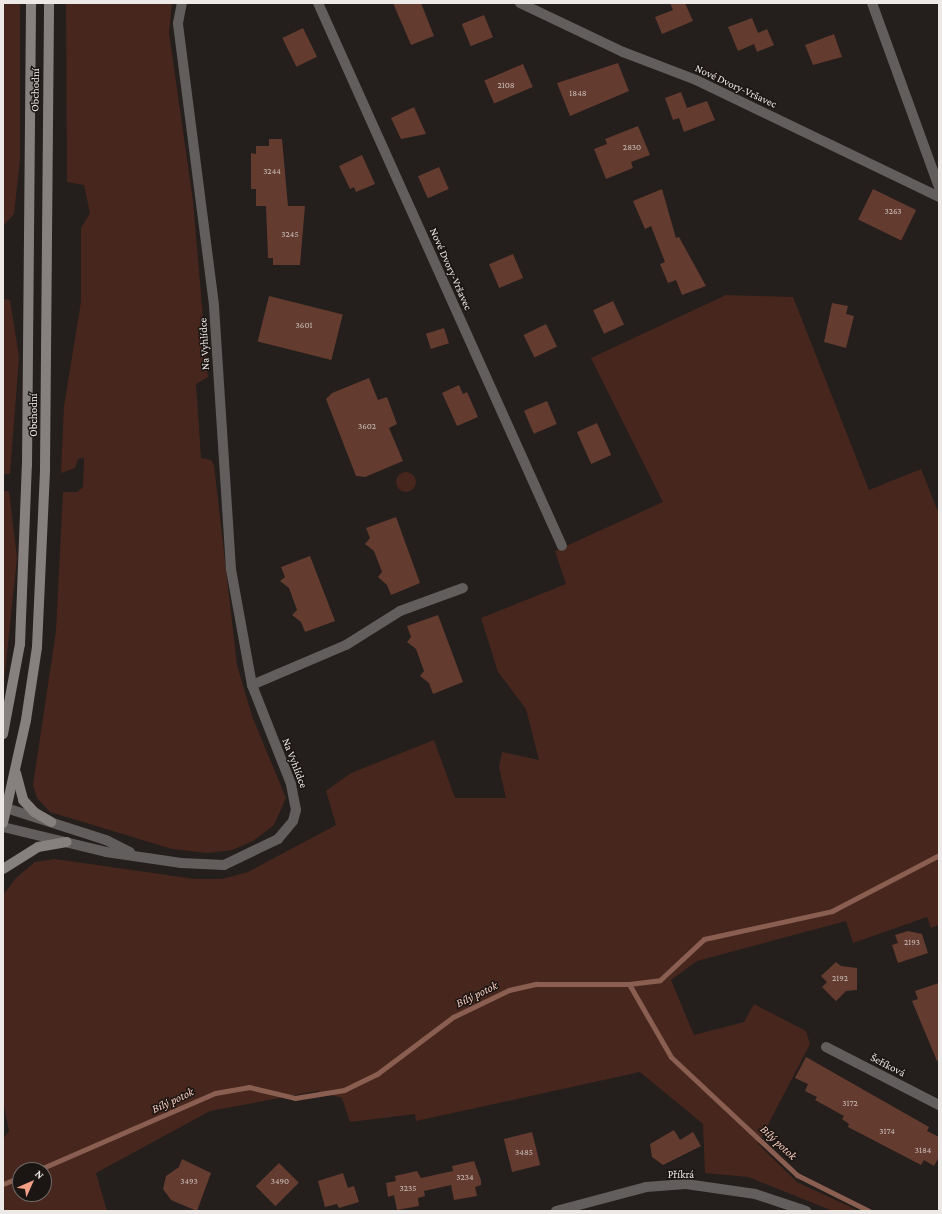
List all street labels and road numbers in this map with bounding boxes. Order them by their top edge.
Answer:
street label: Nové Dvory-Vršavec [693,61,779,111]
street label: Obchodní [28,68,42,112]
street label: Nové Dvory-Vršavec [427,226,475,312]
street label: Na Vyhlídce [196,318,212,370]
street label: Obchodní [26,393,40,437]
street label: Na Vyhlídce [279,736,311,790]
street label: Šeříková [868,1051,908,1079]
street label: Příkrá [668,1167,694,1181]

